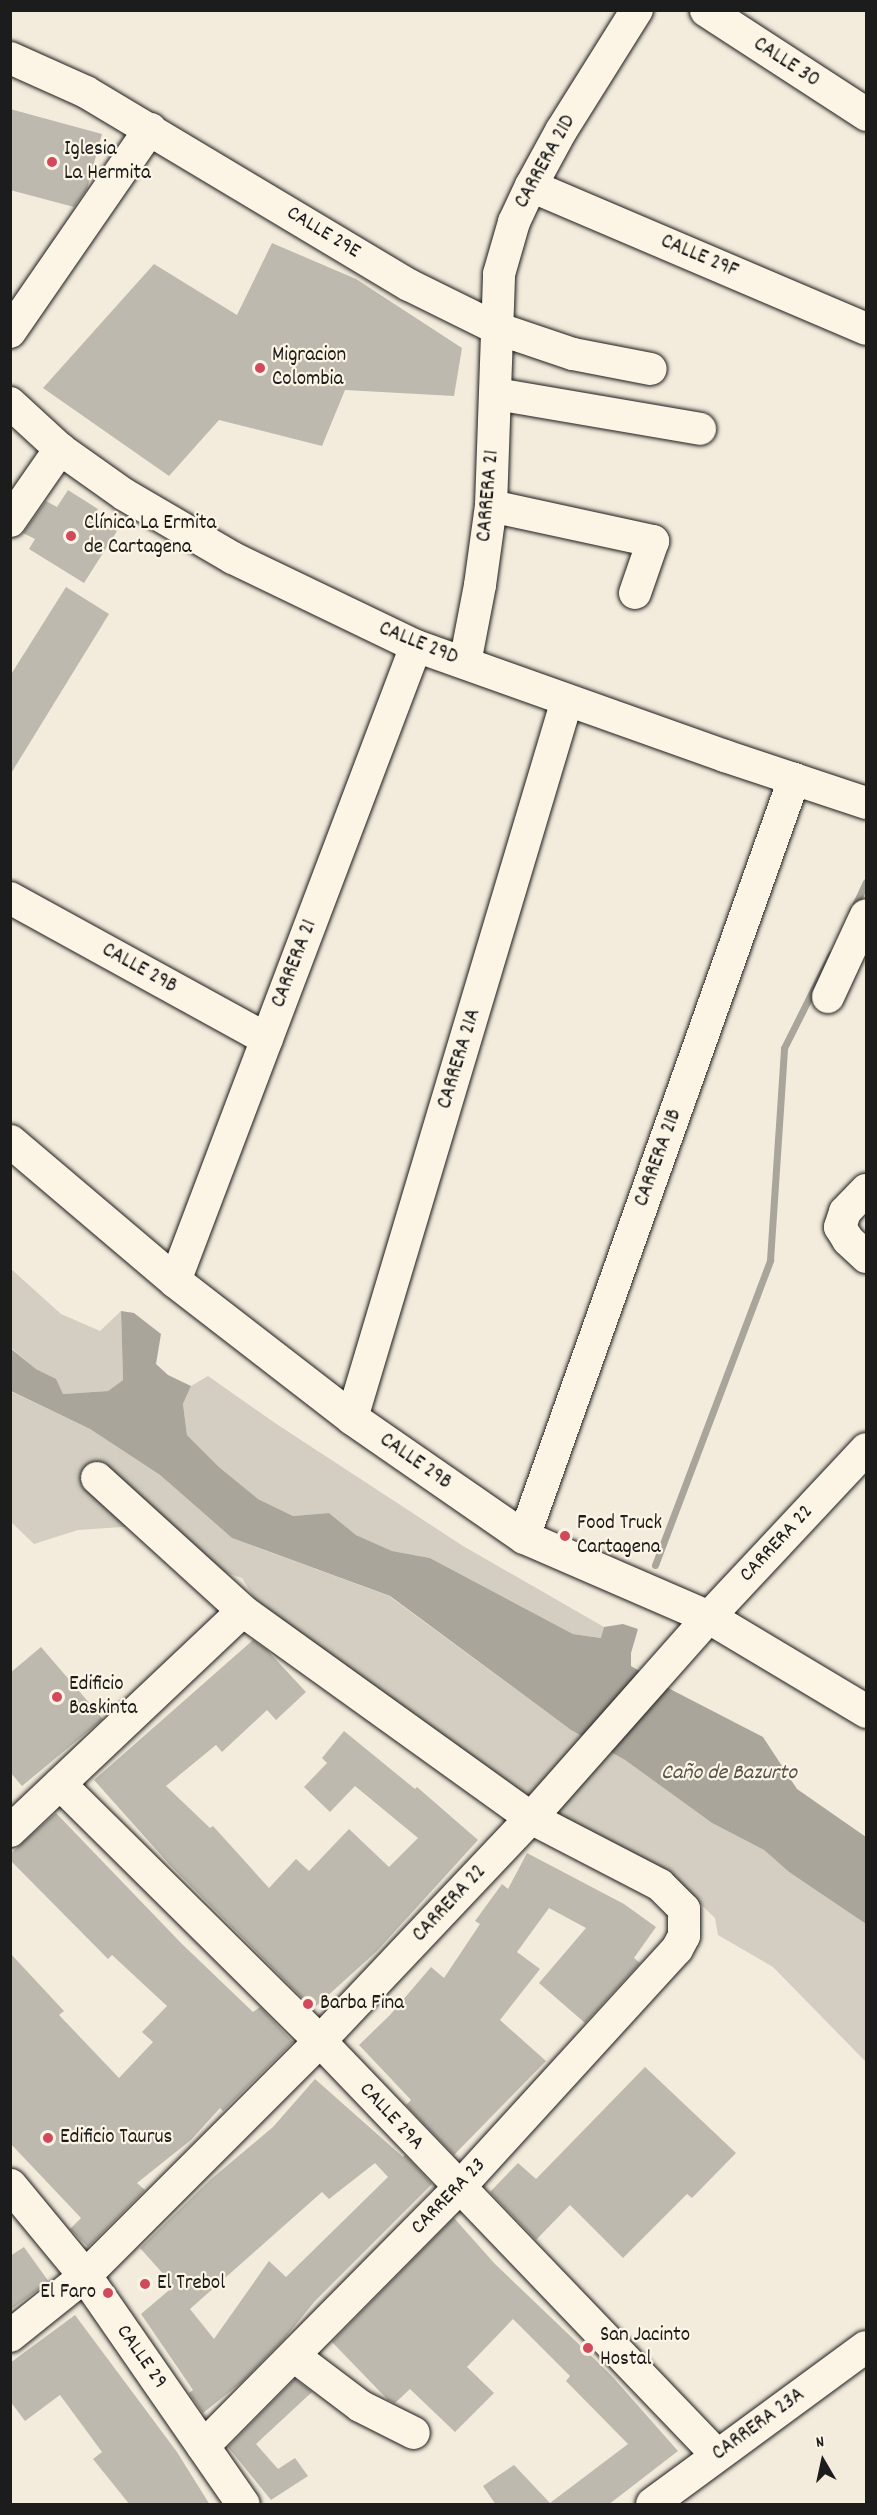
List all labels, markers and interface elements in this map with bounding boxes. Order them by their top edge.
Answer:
street label: CALLE 30 [748,32,824,94]
street label: CARRERA 21D [510,111,582,213]
place label: Iglesia La Hermita [64,137,151,187]
marker: Iglesia La Hermita [45,155,59,169]
street label: CALLE 29E [281,201,365,265]
street label: CALLE 29F [657,229,741,285]
place label: Migracion Colombia [272,343,346,393]
marker: Migracion Colombia [253,361,267,375]
street label: CARRERA 21 [472,449,506,543]
place label: Clínica La Ermita de Cartagena [84,511,216,561]
marker: Clínica La Ermita de Cartagena [62,527,80,545]
street label: CALLE 29D [375,617,461,671]
street label: CARRERA 21 [267,916,323,1012]
street label: CALLE 29B [97,938,181,1000]
street label: CARRERA 21A [433,1006,487,1112]
street label: CARRERA 21B [630,1106,688,1210]
street label: CALLE 29B [374,1428,456,1496]
street label: CARRERA 22 [735,1500,819,1588]
place label: Food Truck Cartagena [577,1511,662,1561]
marker: Food Truck Cartagena [558,1529,572,1543]
place label: Edificio Baskinta [69,1672,137,1722]
marker: Edificio Baskinta [50,1690,64,1704]
water label: Caño de Bazurto [661,1761,797,1787]
street label: CARRERA 22 [408,1860,492,1948]
place label: Barba Fina [320,1991,404,2017]
marker: Barba Fina [301,1997,315,2011]
street label: CALLE 29A [353,2078,429,2156]
place label: Edificio Taurus [60,2125,172,2151]
marker: Edificio Taurus [41,2131,55,2145]
street label: CARRERA 23 [406,2153,492,2241]
place label: El Trebol [157,2271,225,2297]
marker: El Trebol [138,2277,152,2291]
place label: El Faro [40,2280,96,2306]
marker: El Faro [101,2286,115,2300]
street label: CALLE 29 [110,2320,172,2394]
place label: San Jacinto Hostal [600,2323,690,2373]
marker: San Jacinto Hostal [581,2341,595,2355]
street label: CARRERA 23A [708,2383,810,2467]
north arrow [793,2431,853,2491]
text: N [814,2431,826,2455]

